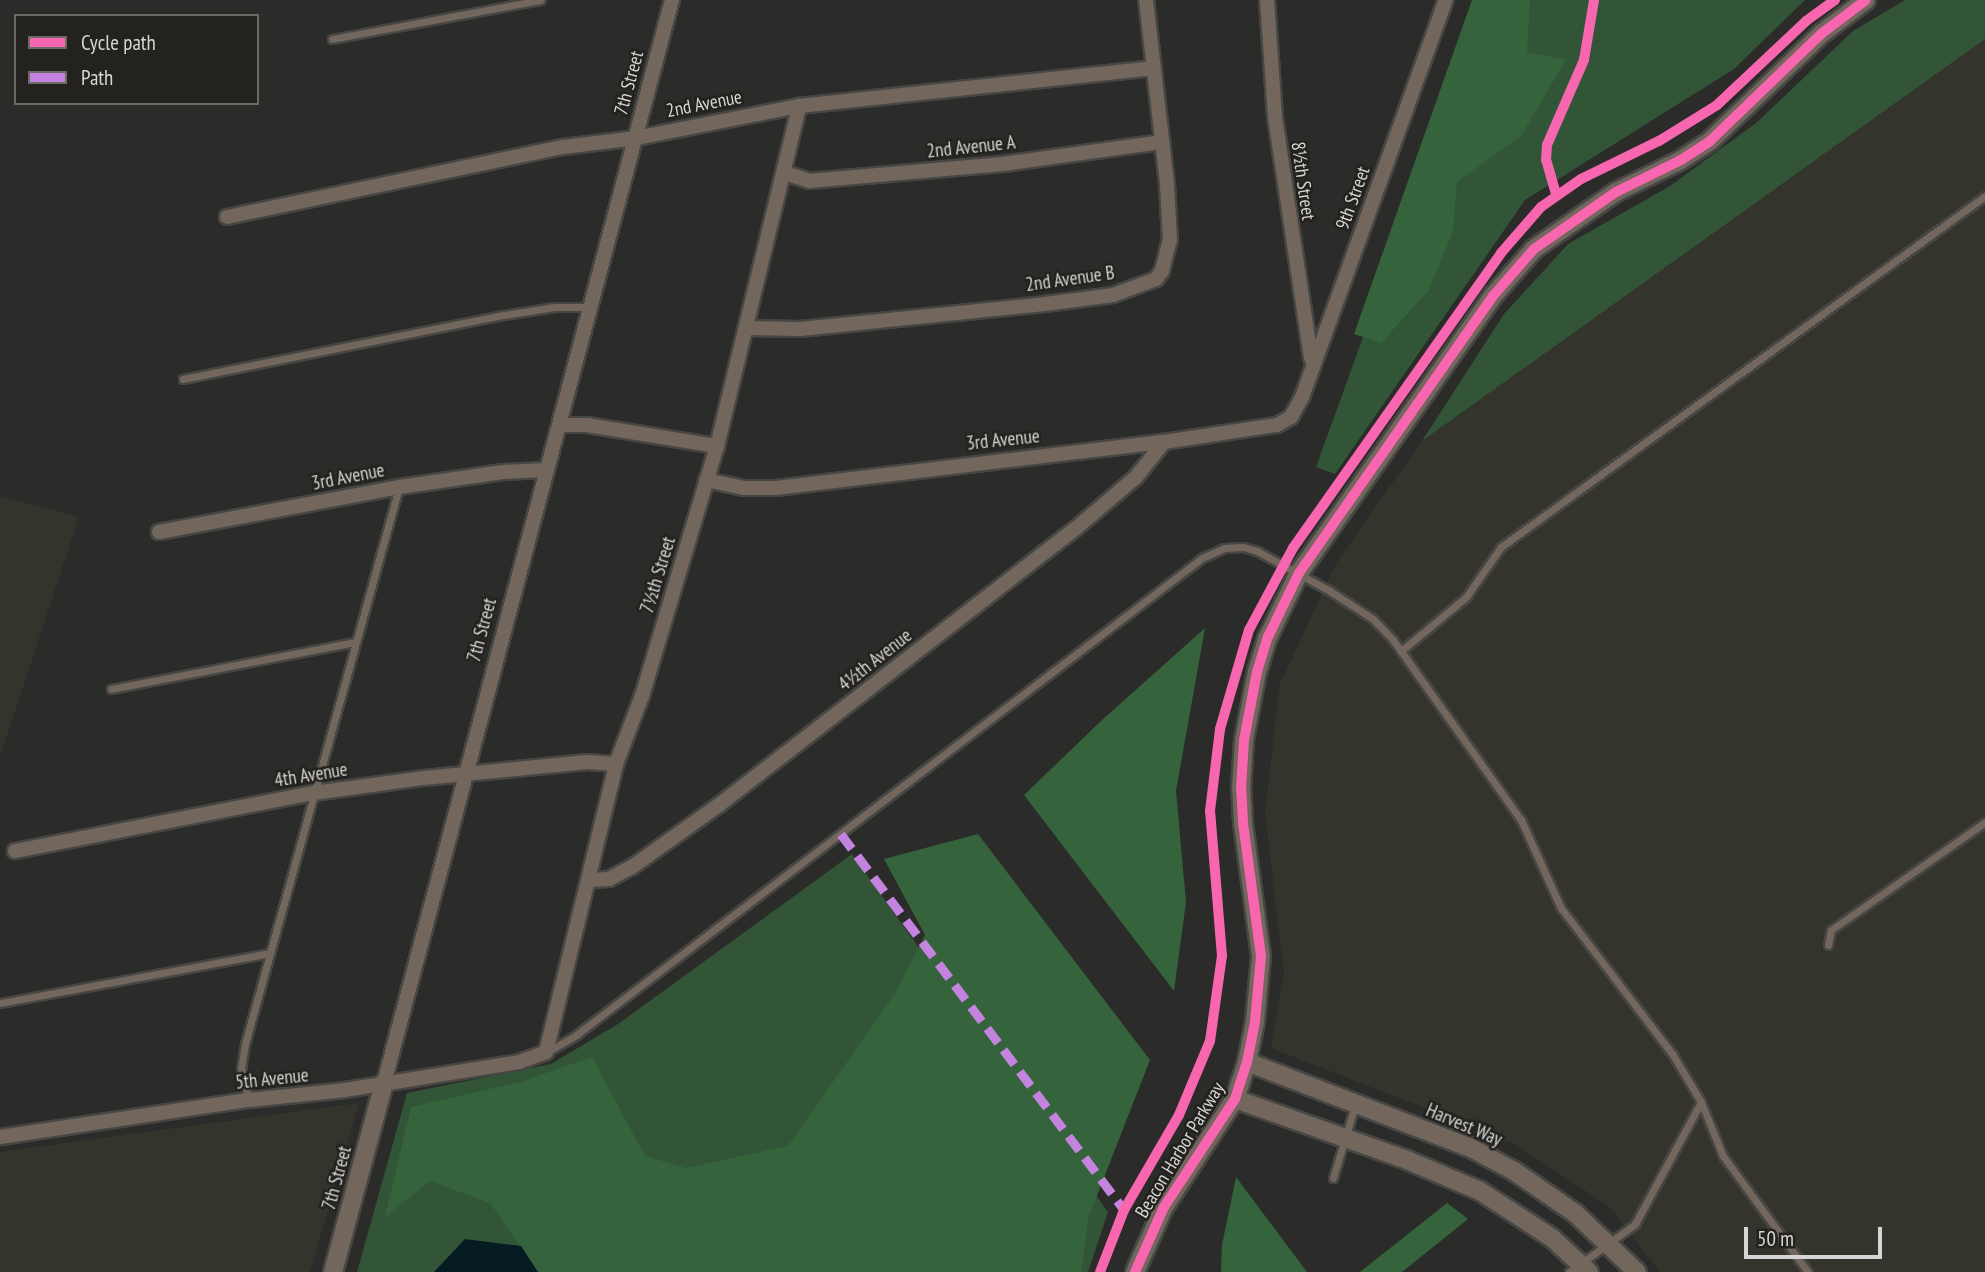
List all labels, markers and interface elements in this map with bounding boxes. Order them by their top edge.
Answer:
legend [14,14,259,105]
text: Cycle path [81,29,156,56]
street label: 7th Street [610,48,648,118]
text: Path [81,64,113,91]
street label: 2nd Avenue [664,85,744,123]
street label: 2nd Avenue A [925,131,1017,163]
street label: 8½th Street [1286,140,1320,222]
street label: 9th Street [1331,163,1375,233]
street label: 2nd Avenue B [1024,261,1116,297]
street label: 3rd Avenue [965,425,1041,455]
street label: 3rd Avenue [309,459,387,495]
street label: 7½th Street [636,534,680,616]
street label: 7th Street [463,595,501,665]
street label: 4½th Avenue [833,624,917,696]
street label: 4th Avenue [273,758,349,792]
street label: 5th Avenue [234,1064,310,1094]
street label: Beacon Harbor Parkway [1130,1078,1230,1222]
street label: Harvest Way [1422,1099,1506,1151]
street label: 7th Street [318,1143,356,1213]
scale bar [1747,1212,1885,1256]
text: 50 m [1757,1225,1794,1252]

